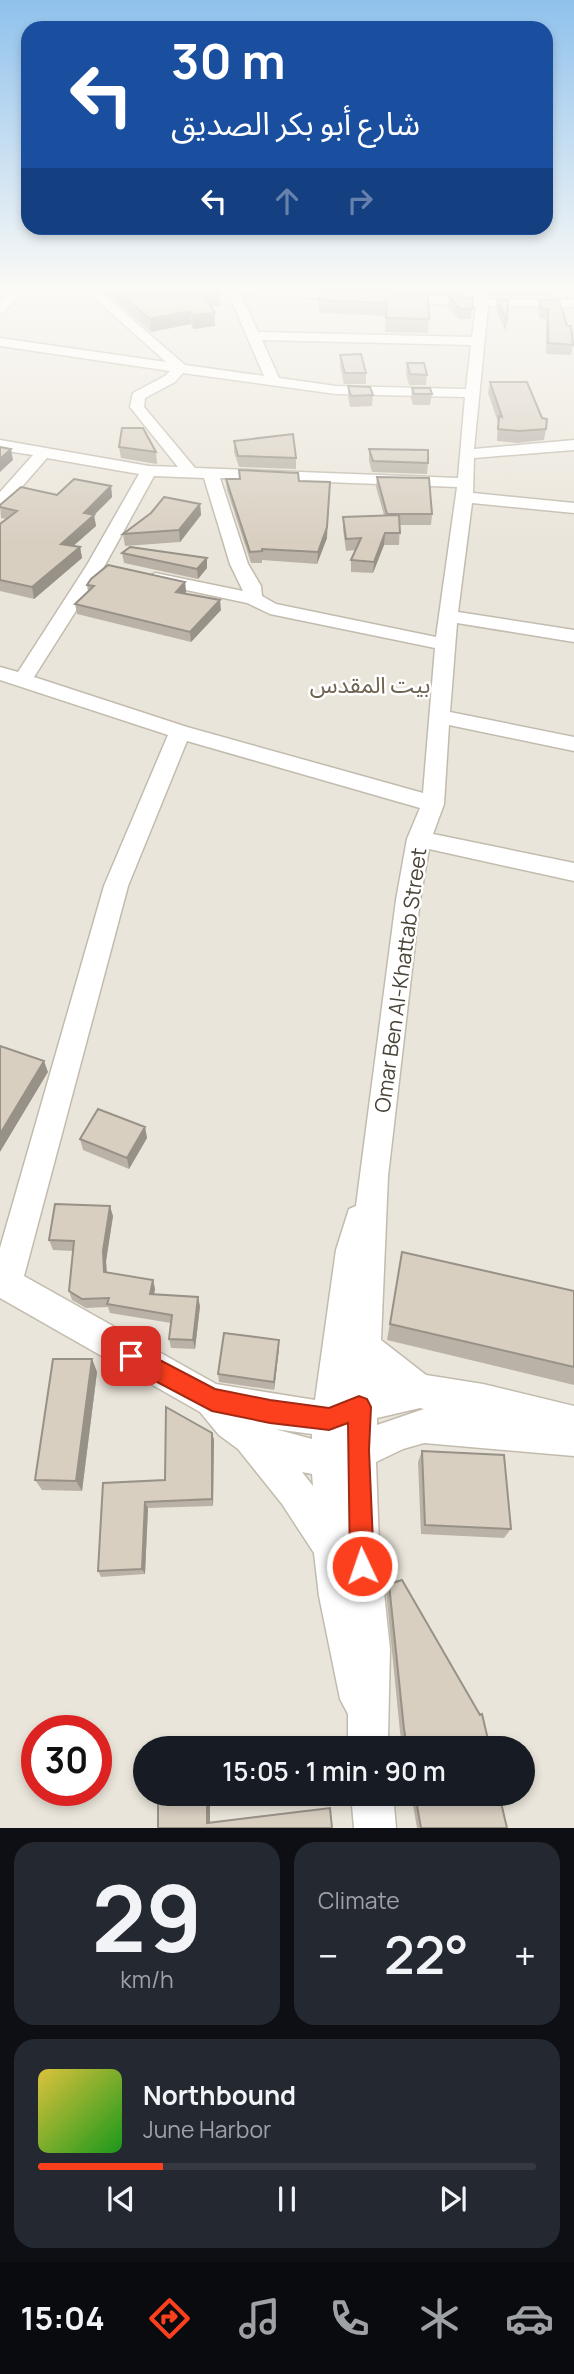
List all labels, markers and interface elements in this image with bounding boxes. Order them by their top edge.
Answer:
text: 30 m [171,27,286,94]
icon: left [56,49,147,140]
text: شارع أبو بكر الصديق [171,101,420,145]
icon: left [195,182,233,220]
icon: ahead [268,182,306,220]
icon: right [341,182,379,220]
district label: بيت المقدس [310,668,430,700]
street label: Omar Ben Al-Khattab Street [368,846,432,1114]
pin [101,1326,161,1386]
icon: arrive [112,1337,150,1375]
position arrow [325,1529,399,1603]
speed limit sign: 30 [21,1715,112,1806]
text: 15:05 · 1 min · 90 m [222,1753,446,1789]
text: 29 [92,1855,202,1979]
text: Climate [318,1884,400,1916]
text: 22° [384,1919,469,1990]
text: − [318,1929,339,1981]
text: + [514,1929,536,1981]
text: km/h [120,1963,174,1995]
text: Northbound [143,2077,296,2113]
text: June Harbor [143,2113,271,2145]
icon: previous [102,2180,140,2218]
icon: pause [268,2180,306,2218]
icon: next [434,2180,472,2218]
icon: directions [145,2294,194,2343]
icon: music [235,2294,284,2343]
icon: phone [325,2294,374,2343]
icon: climate [415,2294,464,2343]
icon: car [505,2294,554,2343]
text: 15:04 [20,2296,105,2340]

